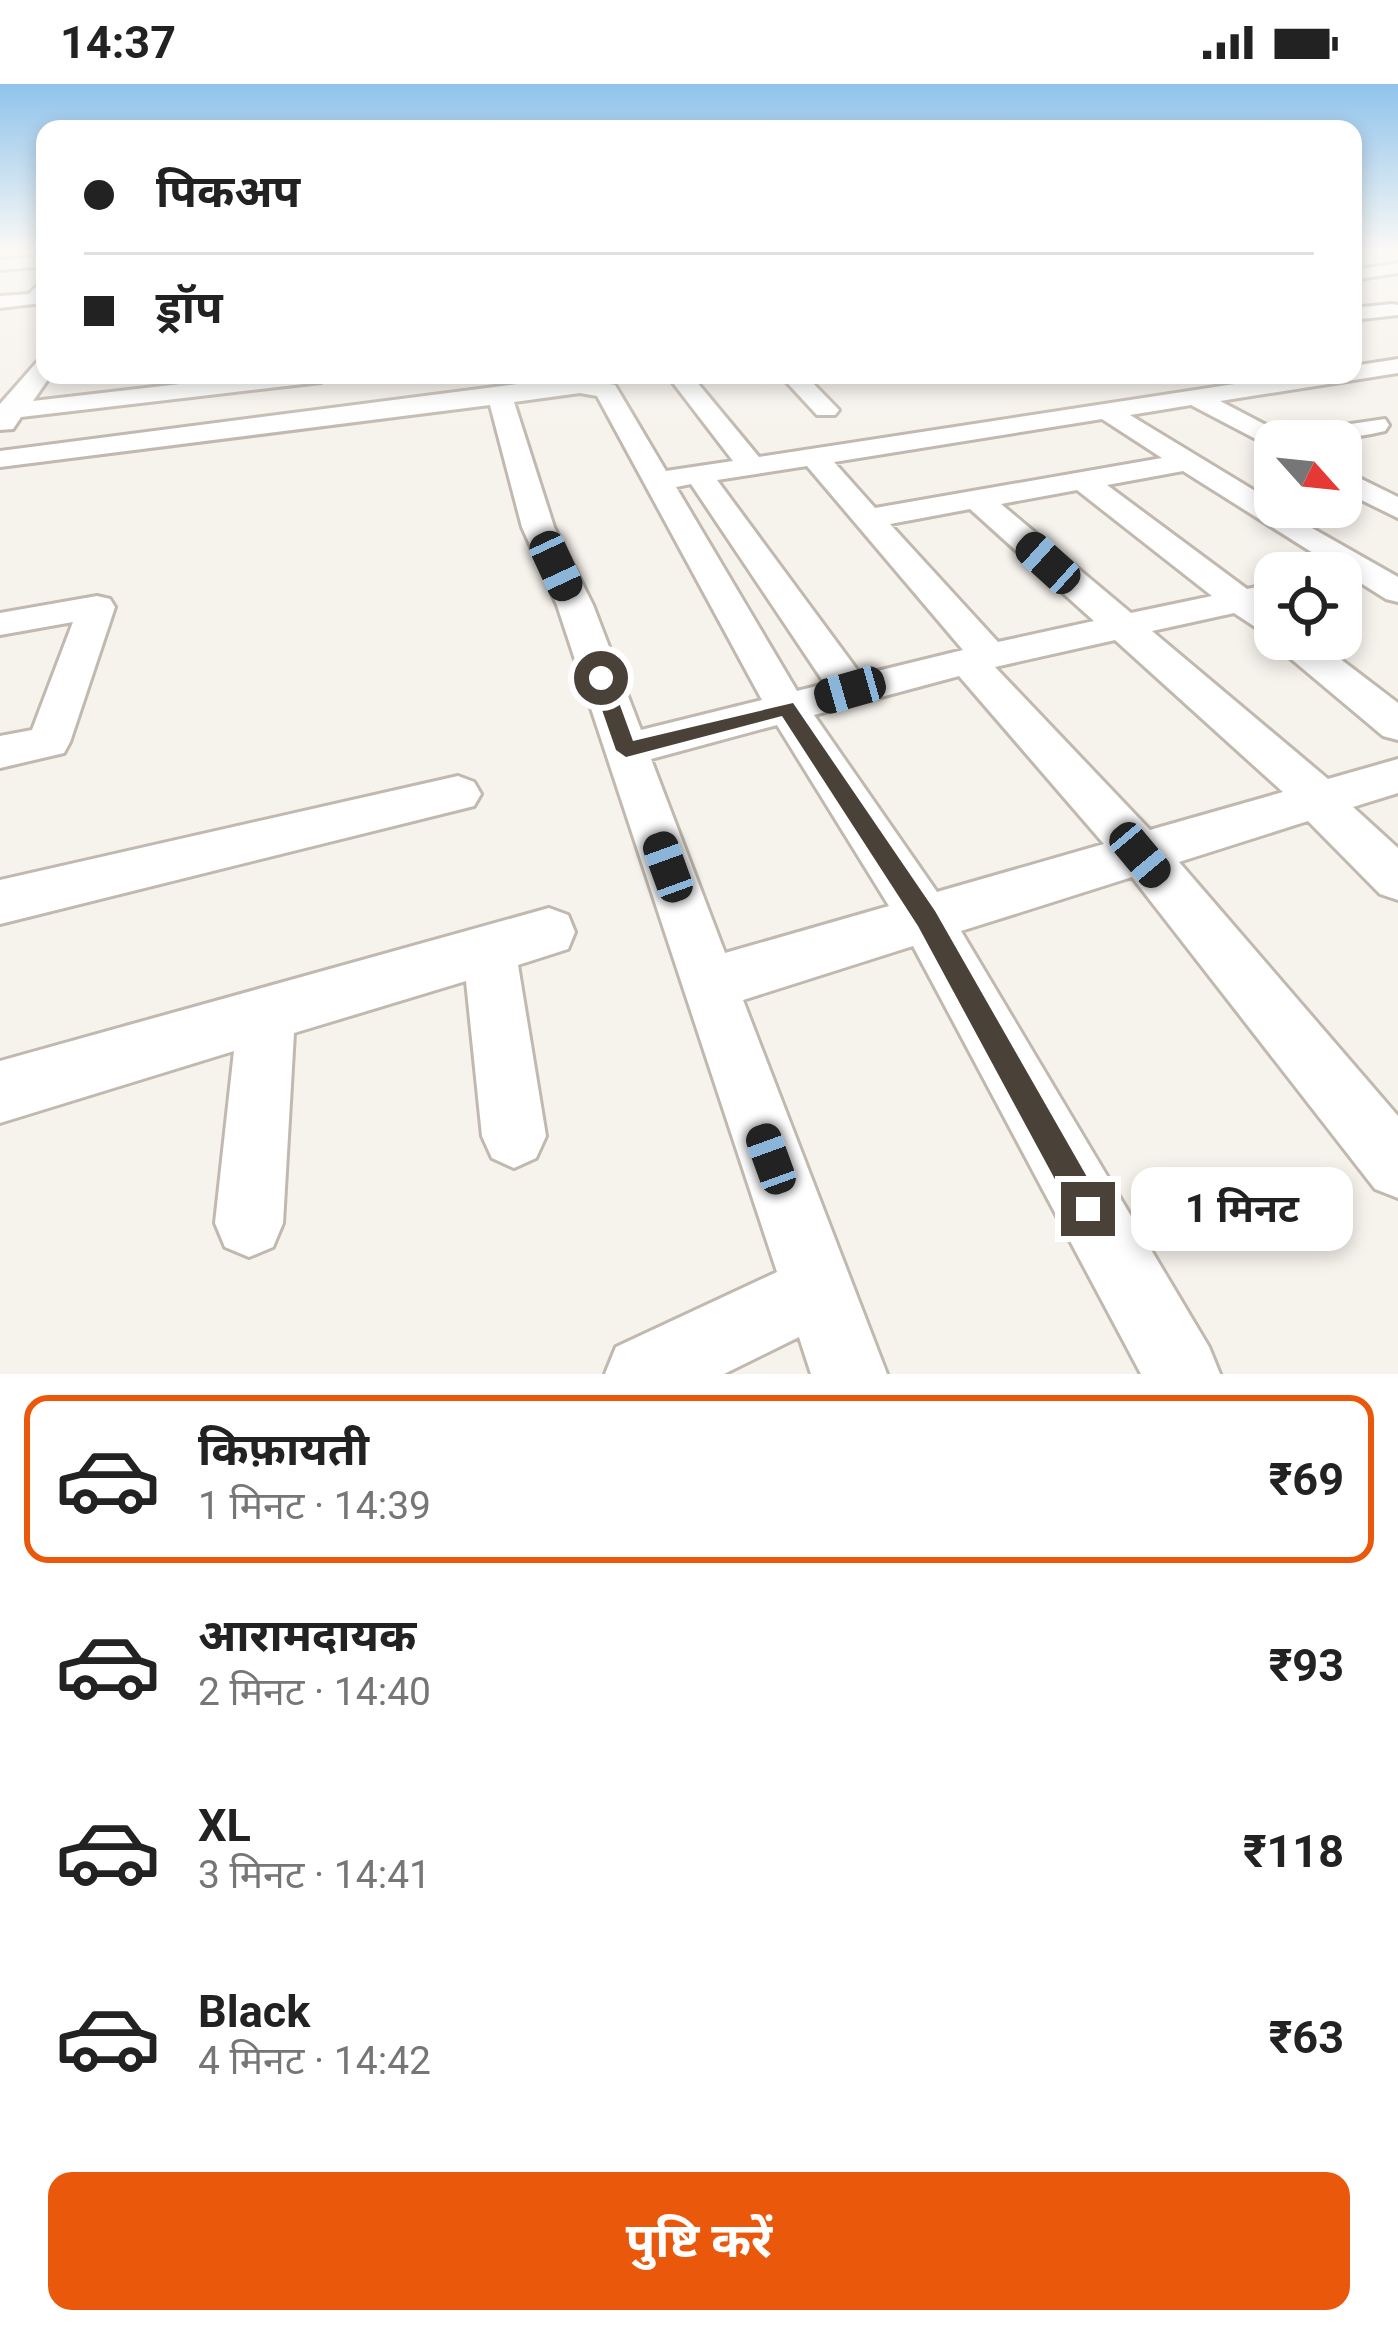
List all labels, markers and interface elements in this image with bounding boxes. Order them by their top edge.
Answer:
text: 14:37 [60,16,176,69]
text: पिकअप [156,165,300,218]
text: ड्रॉप [156,281,223,334]
north arrow [1254,420,1362,528]
map controls [1254,420,1362,660]
car [524,526,588,606]
car [1009,526,1087,600]
button: locate [1254,552,1362,660]
route start [574,651,628,705]
car [810,663,890,717]
car [1103,816,1177,894]
car [639,827,697,907]
car [742,1119,800,1199]
callout: 1 मिनट [1130,1167,1352,1251]
route end [1061,1182,1115,1236]
text: 1 मिनट [1185,1186,1299,1232]
text: किफ़ायती [198,1423,369,1476]
icon: car [54,1425,162,1533]
text: ₹69 [1269,1453,1344,1506]
text: 1 मिनट · 14:39 [198,1483,431,1529]
text: आरामदायक [198,1609,416,1662]
icon: car [54,1611,162,1719]
text: ₹93 [1269,1639,1344,1692]
text: 2 मिनट · 14:40 [198,1669,431,1715]
icon: car [54,1797,162,1905]
text: XL [198,1799,251,1852]
text: ₹118 [1243,1825,1344,1878]
text: 3 मिनट · 14:41 [198,1852,431,1898]
icon: car [54,1983,162,2091]
text: Black [198,1985,310,2038]
text: ₹63 [1269,2011,1344,2064]
text: 4 मिनट · 14:42 [198,2038,431,2084]
button: पुष्टि करें [48,2172,1350,2310]

